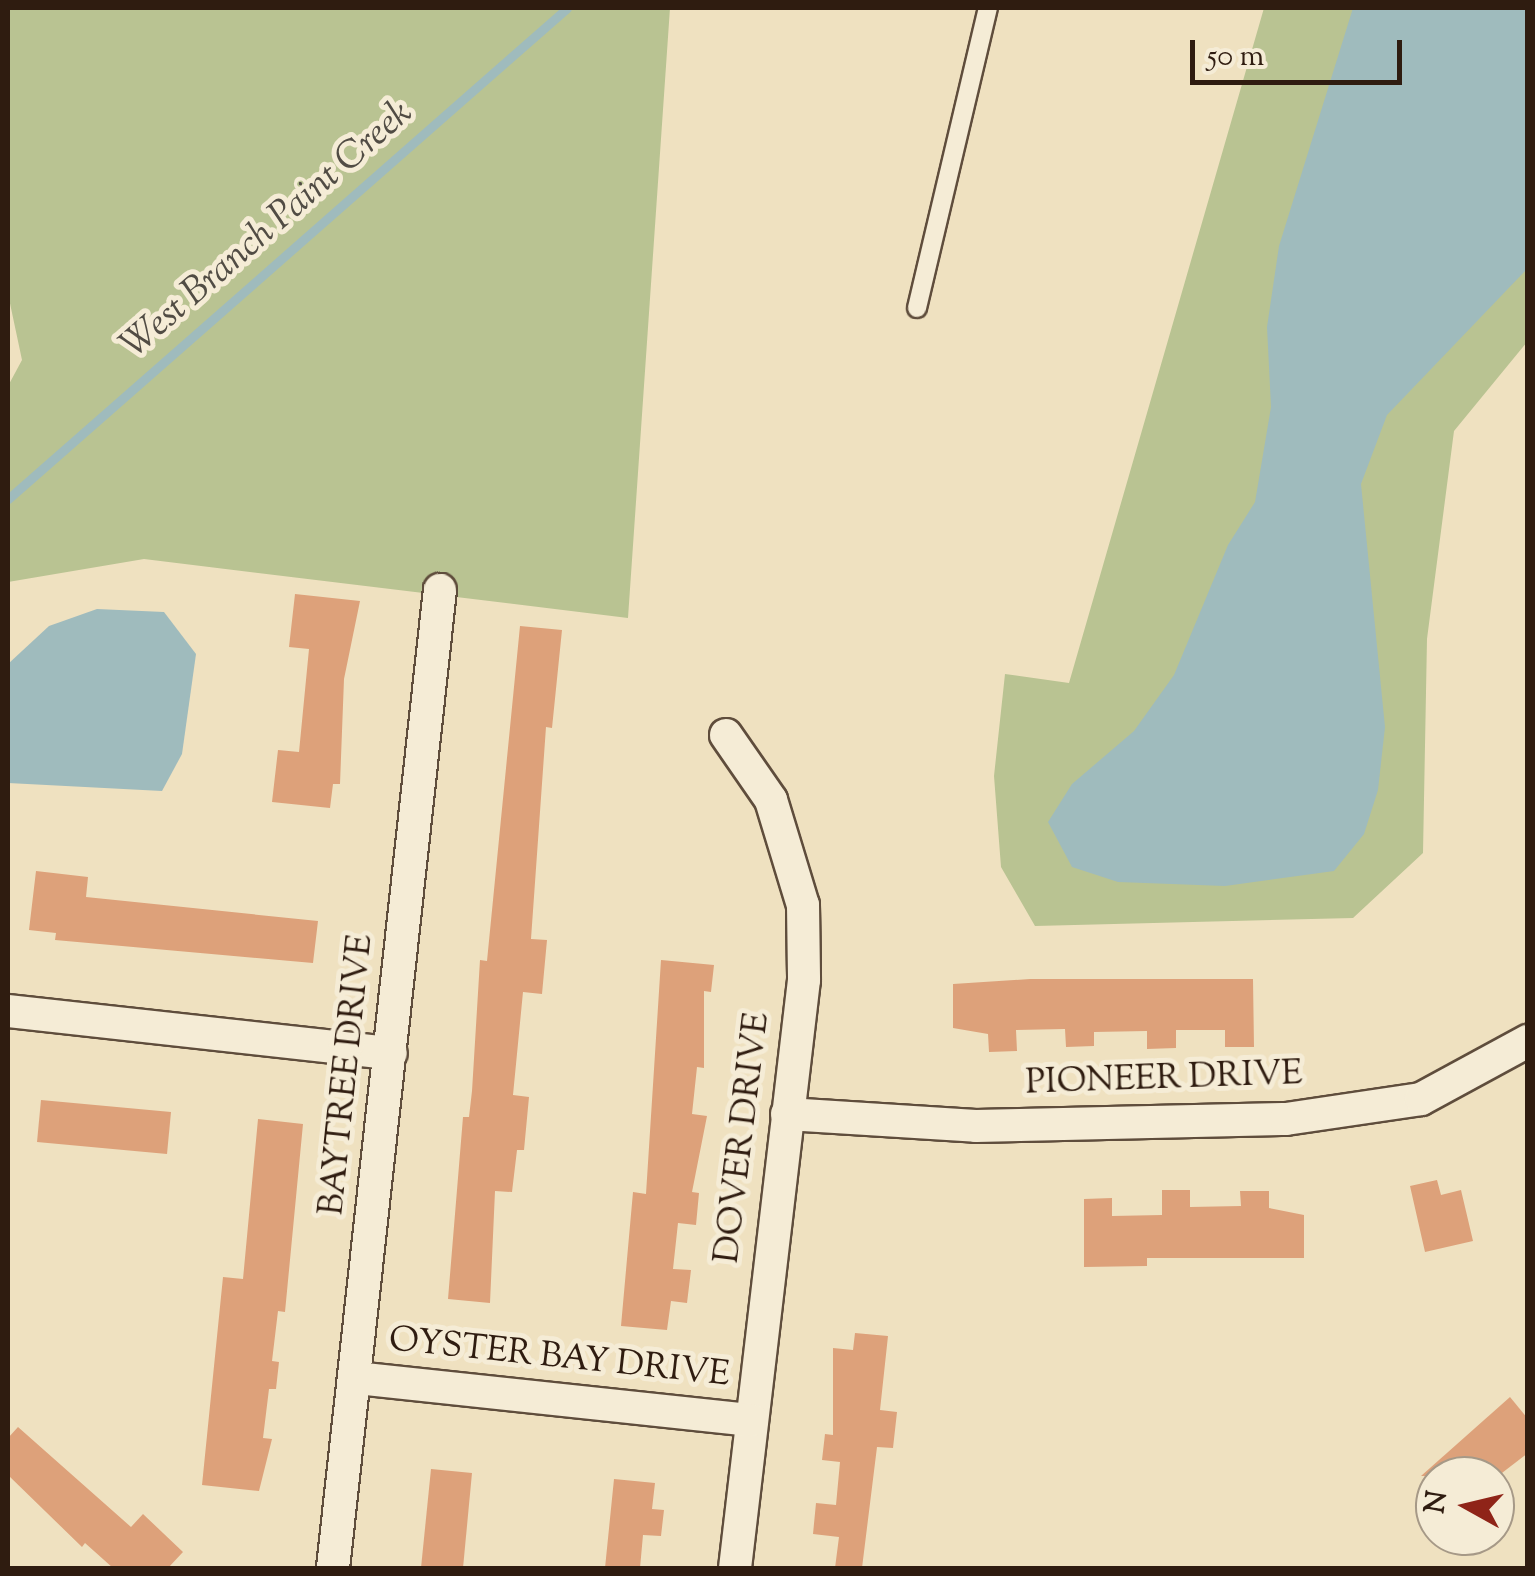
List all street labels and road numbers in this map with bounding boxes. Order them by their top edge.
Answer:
street label: BAYTREE DRIVE [312,932,384,1218]
street label: DOVER DRIVE [708,1010,780,1266]
street label: PIONEER DRIVE [1025,1054,1303,1106]
street label: OYSTER BAY DRIVE [387,1320,731,1398]

